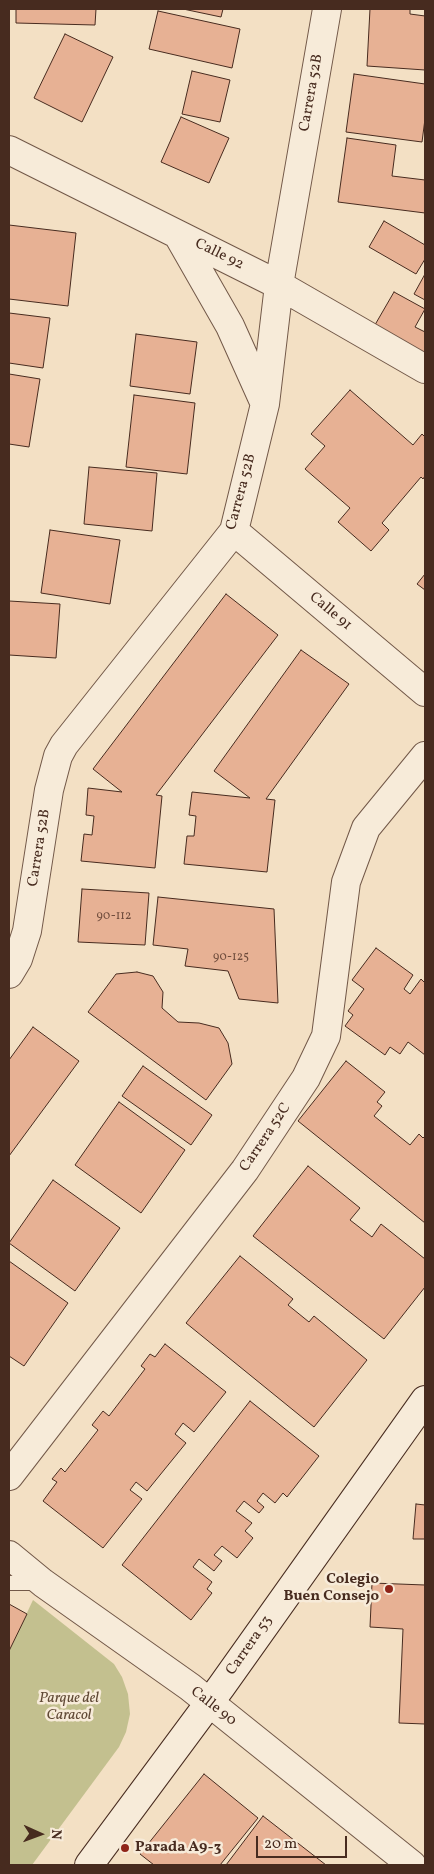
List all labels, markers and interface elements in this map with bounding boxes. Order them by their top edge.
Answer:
street label: Carrera 52B [296,53,328,133]
street label: Calle 92 [192,235,246,275]
street label: Carrera 52B [223,452,261,532]
street label: Calle 91 [305,589,355,635]
street label: Carrera 52B [25,808,55,888]
house number: 90-112 [97,910,131,924]
house number: 90-125 [213,951,249,965]
street label: Carrera 52C [237,1100,295,1176]
place label: Colegio Buen Consejo [283,1571,379,1606]
marker: Colegio Buen Consejo [383,1583,395,1595]
street label: Carrera 53 [223,1613,277,1679]
street label: Calle 90 [186,1683,240,1731]
park label: Parque del Caracol [39,1690,99,1725]
north arrow [15,1809,65,1859]
scale bar [259,1826,350,1858]
text: N [46,1829,65,1840]
text: 20 m [264,1834,297,1855]
place label: Parada A9-3 [135,1839,222,1857]
marker: Parada A9-3 [119,1842,131,1854]

